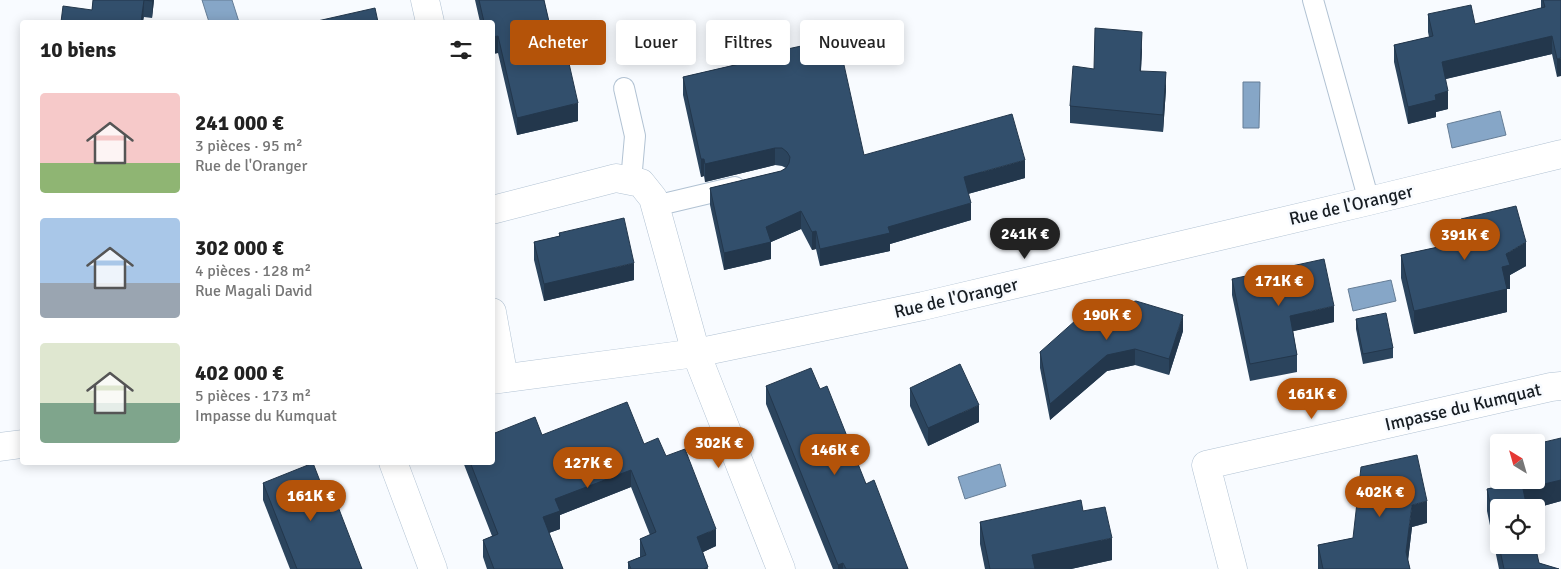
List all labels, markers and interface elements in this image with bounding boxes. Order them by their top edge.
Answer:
chip: Acheter [510,20,606,65]
chip: Louer [616,20,696,65]
chip: Filtres [706,20,790,65]
chip: Nouveau [800,20,904,65]
icon: filters [447,36,475,64]
text: 10 biens [40,37,116,63]
text: 241 000 € [195,110,284,136]
icon: home [80,113,140,173]
text: 3 pièces · 95 m² [195,136,303,156]
text: Rue de l'Oranger [195,156,308,176]
street label: Rue de l'Oranger [1287,180,1415,230]
pin: 241K € [984,218,1066,260]
pin: 391K € [1424,218,1506,261]
text: 241K € [1001,224,1049,244]
text: 391K € [1441,225,1489,245]
text: 302 000 € [195,235,284,261]
icon: home [80,238,140,298]
text: 4 pièces · 128 m² [195,261,311,281]
pin: 171K € [1238,264,1320,307]
text: 171K € [1255,271,1303,291]
street label: Rue de l'Oranger [892,273,1020,323]
text: Rue Magali David [195,281,312,301]
pin: 190K € [1066,298,1148,341]
text: 190K € [1083,305,1131,325]
text: 402 000 € [195,360,284,386]
icon: home [80,363,140,423]
pin: 161K € [1271,378,1353,420]
street label: Impasse du Kumquat [1383,378,1543,436]
text: 161K € [1288,384,1336,404]
text: 5 pièces · 173 m² [195,386,311,406]
text: Impasse du Kumquat [195,406,337,426]
pin: 302K € [678,426,760,469]
text: 302K € [695,433,743,453]
pin: 146K € [794,434,876,476]
north arrow [1490,434,1545,489]
map controls [1490,434,1545,554]
text: 146K € [811,440,859,460]
pin: 127K € [547,446,629,489]
text: 127K € [564,453,612,473]
pin: 402K € [1339,476,1421,518]
pin: 161K € [270,480,352,522]
text: 402K € [1356,482,1404,502]
text: 161K € [287,486,335,506]
button: locate [1490,499,1545,554]

